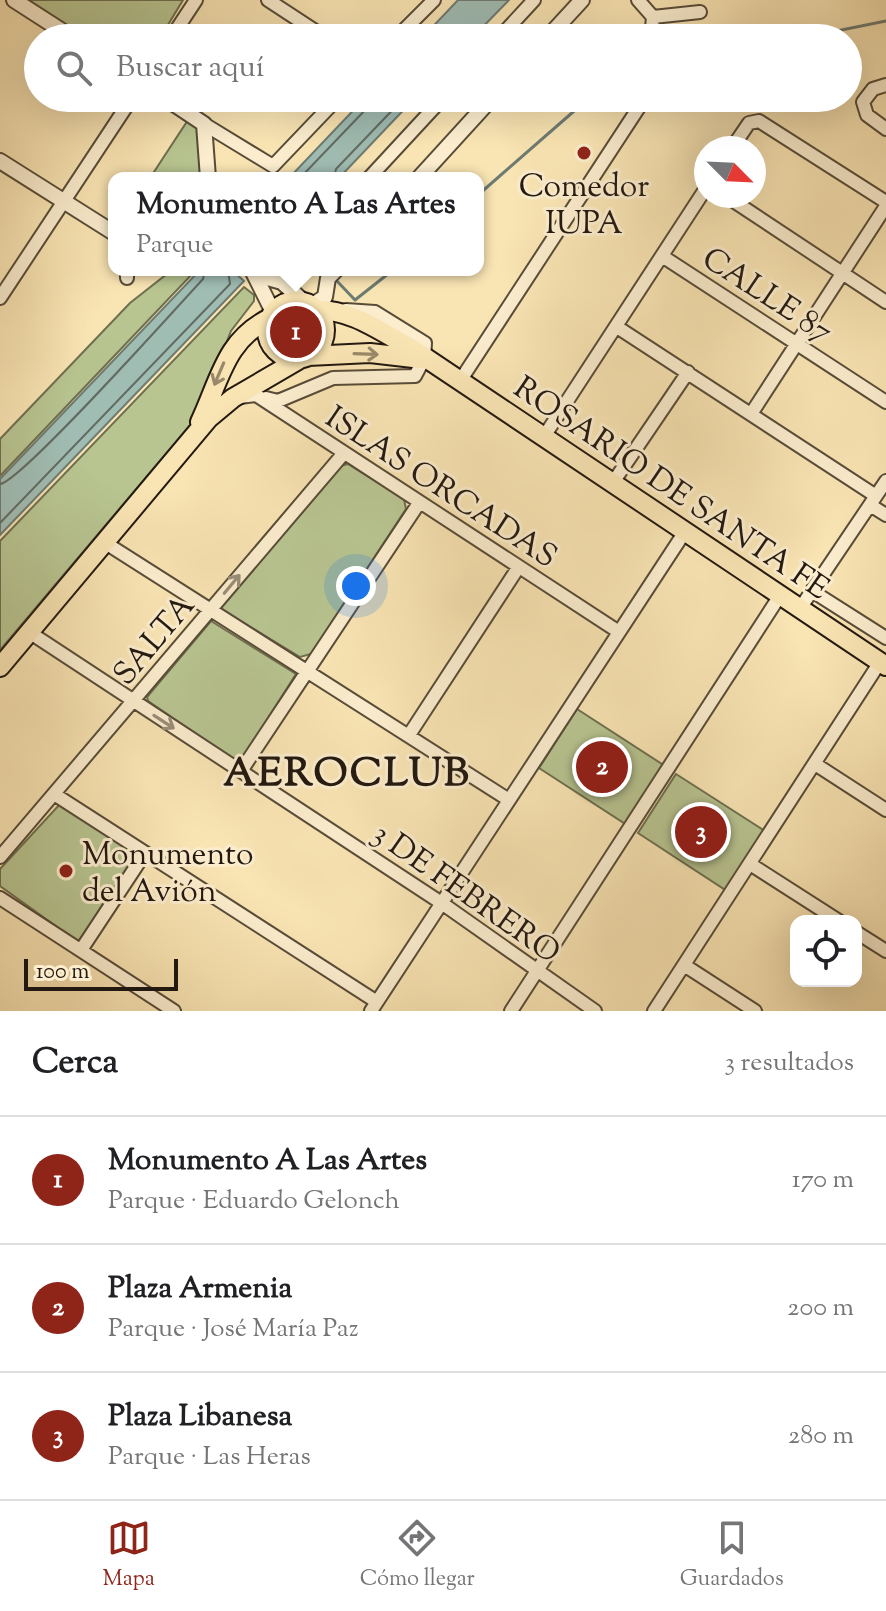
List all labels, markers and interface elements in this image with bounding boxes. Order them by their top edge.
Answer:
search box [24,24,862,112]
icon: search [52,46,96,90]
text: Buscar aquí [116,47,264,90]
north arrow [694,136,766,208]
marker: Comedor IUPA [575,144,593,162]
place label: Comedor IUPA [519,165,649,248]
popup [108,172,484,276]
text: Monumento A Las Artes [136,184,456,227]
text: Parque [136,227,213,264]
street label: CALLE 87 [692,237,841,356]
pin: 1 [270,302,322,362]
one-way arrow [352,346,379,361]
one-way arrow [211,361,226,385]
street label: ROSARIO DE SANTA FE [503,366,837,612]
street label: ISLAS ORCADAS [315,396,565,581]
your location [336,566,376,606]
one-way arrow [223,574,241,595]
street label: SALTA [104,585,207,696]
one-way arrow [152,714,175,730]
pin: 2 [576,737,628,797]
district label: AEROCLUB [223,747,471,804]
pin: 3 [675,802,727,862]
street label: 3 DE FEBRERO [362,812,569,976]
place label: Monumento del Avión [82,833,254,916]
marker: Monumento del Avión [57,862,75,880]
map controls [790,915,862,987]
button: locate [790,915,862,987]
scale bar [24,955,178,991]
text: 100 m [36,957,89,989]
text: Cerca [32,1039,118,1088]
text: 3 resultados [725,1045,854,1082]
text: Monumento A Las Artes [108,1140,427,1183]
text: 1 [54,1162,62,1199]
text: 170 m [792,1162,854,1199]
text: Parque · Eduardo Gelonch [108,1183,400,1220]
text: Plaza Armenia [108,1268,292,1311]
text: 2 [52,1290,64,1327]
text: 200 m [787,1290,854,1327]
text: Parque · José María Paz [108,1311,359,1348]
text: Plaza Libanesa [108,1396,292,1439]
text: 3 [53,1418,63,1455]
text: 280 m [788,1418,854,1455]
text: Parque · Las Heras [108,1439,311,1476]
tab: Mapa [102,1516,155,1596]
tab: Cómo llegar [360,1516,475,1596]
tab: Guardados [680,1516,784,1596]

